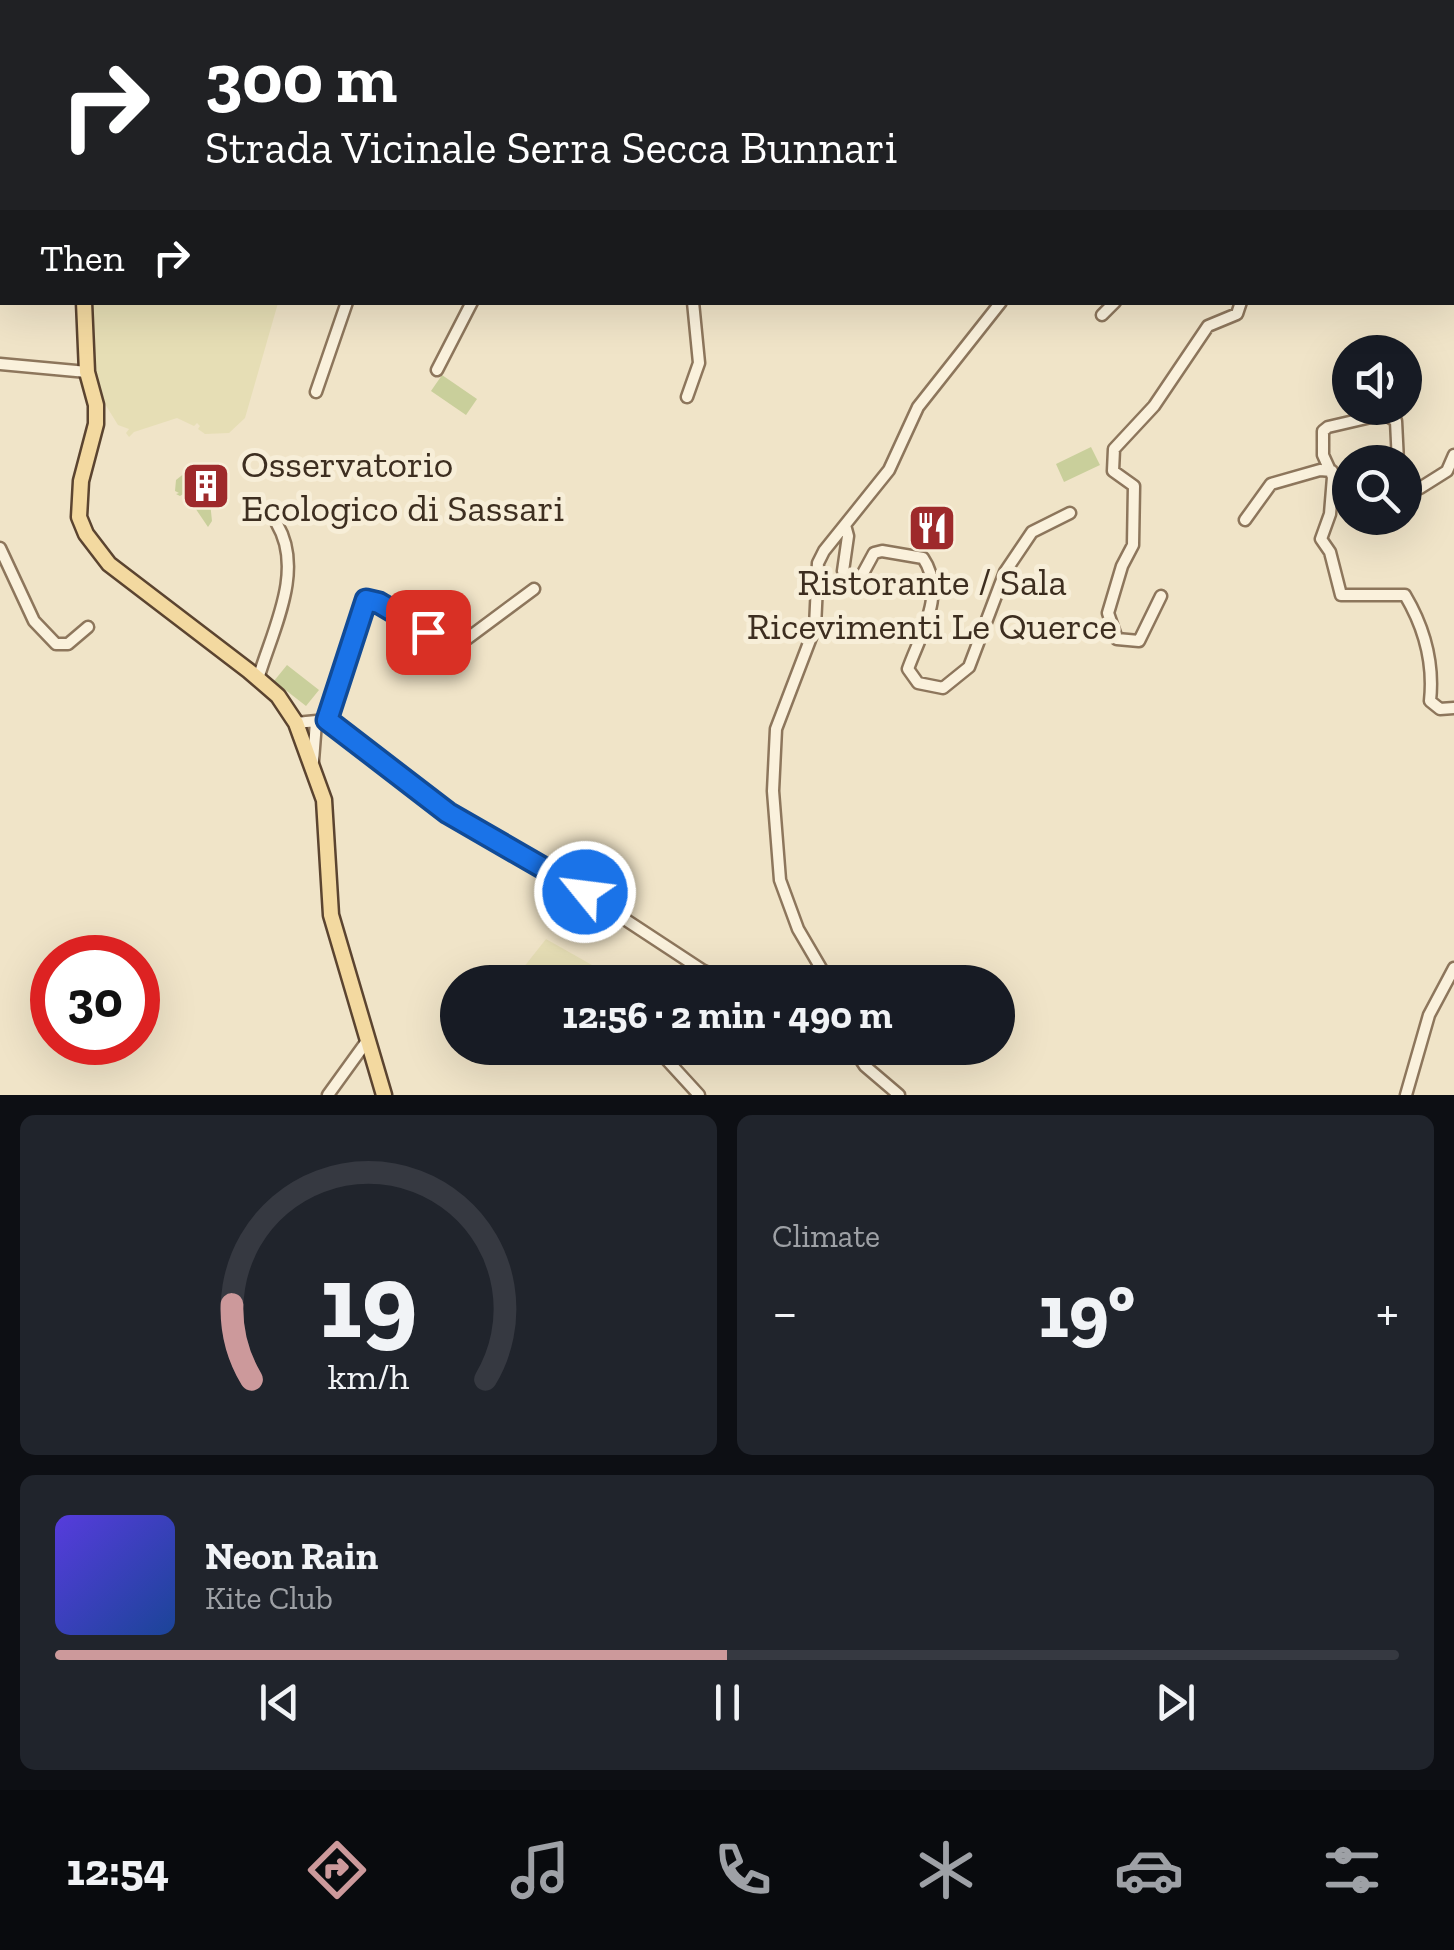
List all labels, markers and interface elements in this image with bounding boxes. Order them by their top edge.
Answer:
text: 300 m [205,36,397,120]
icon: right [40,40,170,170]
text: Strada Vicinale Serra Secca Bunnari [205,121,897,175]
icon: right [144,230,199,285]
text: Then [40,235,124,281]
map controls [1332,335,1422,535]
button: sound [1332,335,1422,425]
place label: Osservatorio Ecologico di Sassari [241,441,564,531]
button: search [1332,445,1422,535]
building icon: Osservatorio Ecologico di Sassari [180,460,232,512]
restaurant icon: Ristorante / Sala Ricevimenti Le Querce [906,502,958,554]
place label: Ristorante / Sala Ricevimenti Le Querce [747,559,1117,649]
pin [386,590,471,675]
icon: arrive [401,605,456,660]
position arrow [533,840,637,944]
speed limit sign: 30 [30,935,160,1065]
text: 12:56 · 2 min · 490 m [562,992,893,1038]
text: Climate [772,1217,880,1255]
text: 19 [320,1239,417,1364]
text: 19° [1038,1266,1135,1356]
text: − [772,1279,798,1345]
text: + [1376,1279,1399,1345]
text: km/h [328,1355,409,1398]
text: Neon Rain [205,1533,378,1579]
text: Kite Club [205,1579,333,1617]
icon: previous [252,1675,307,1730]
icon: pause [700,1675,755,1730]
icon: next [1148,1675,1203,1730]
icon: directions [302,1835,372,1905]
icon: music [505,1835,575,1905]
icon: phone [708,1835,778,1905]
icon: climate [911,1835,981,1905]
icon: car [1114,1835,1184,1905]
icon: filters [1317,1835,1387,1905]
text: 12:54 [67,1843,169,1897]

